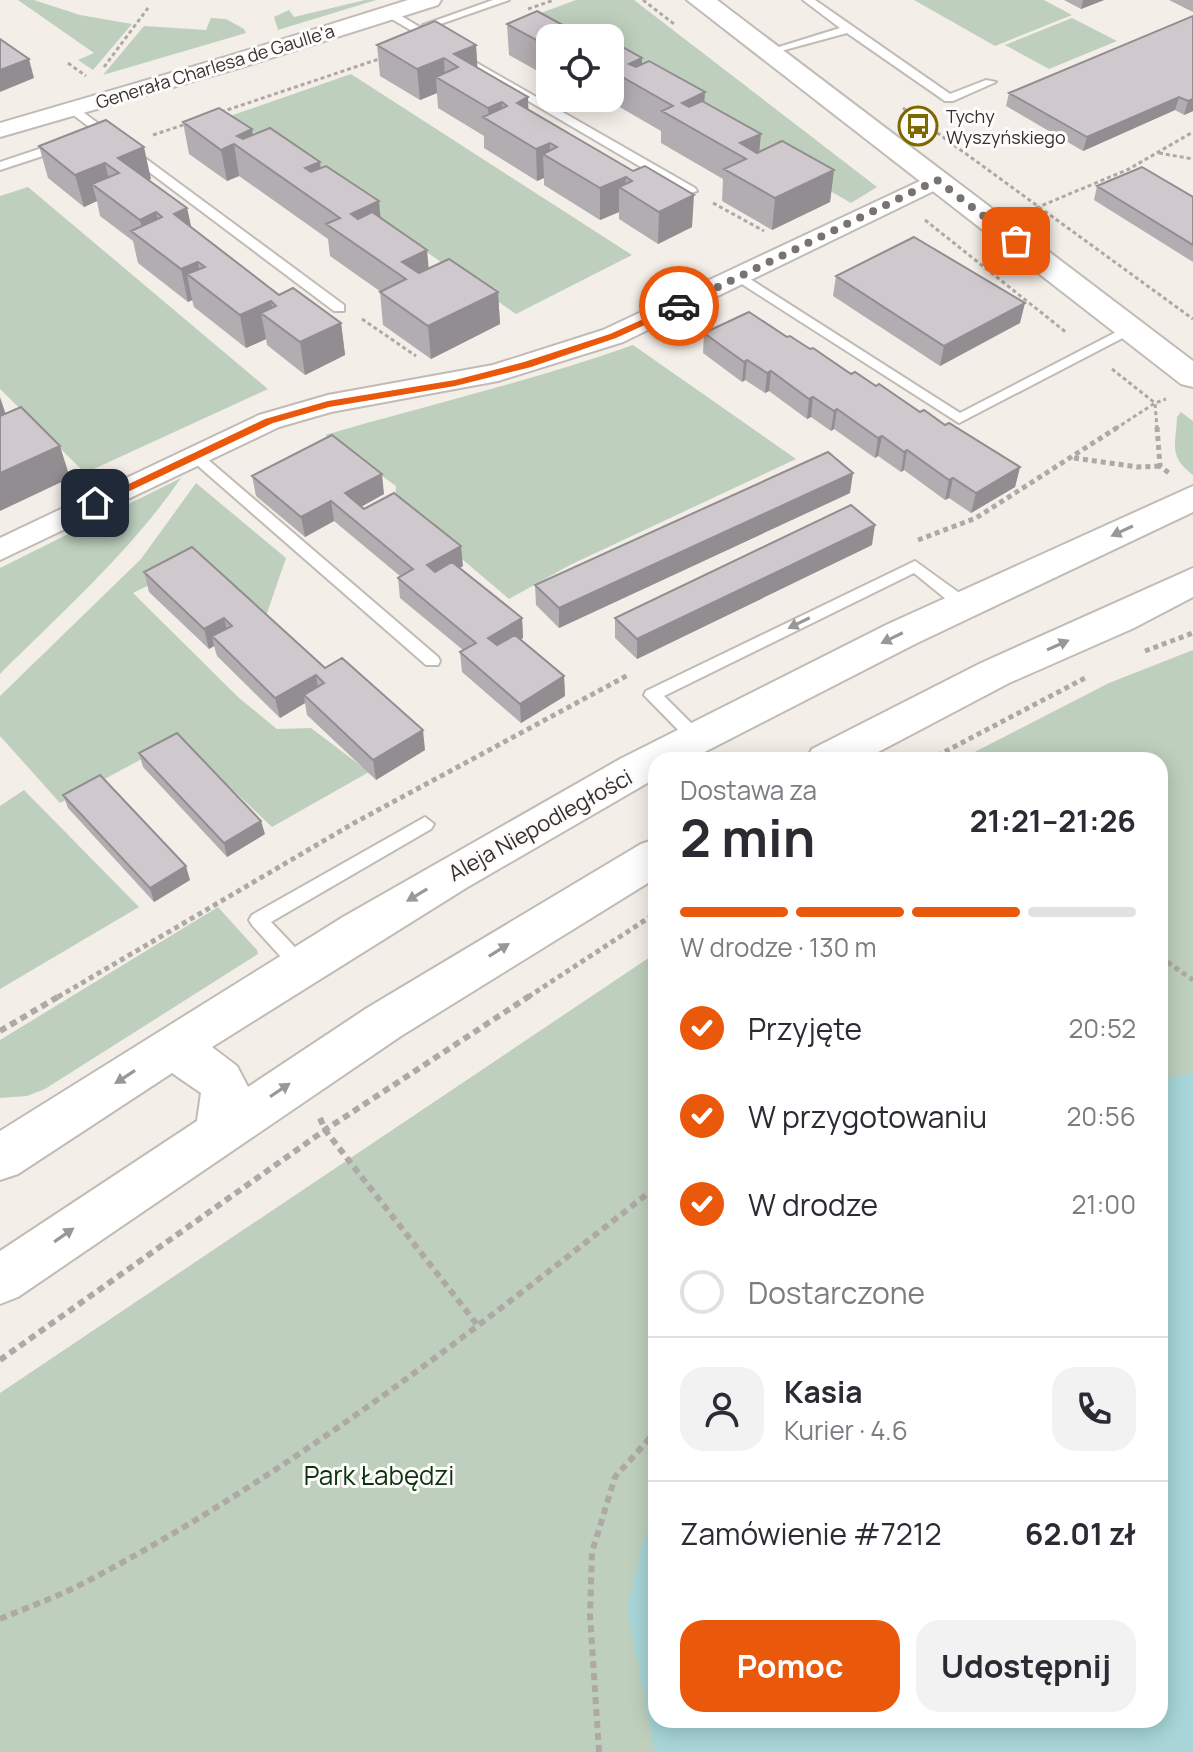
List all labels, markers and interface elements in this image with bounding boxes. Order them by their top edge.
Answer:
street label: Generała Charlesa de Gaulle'a [93,18,337,114]
map controls [536,24,624,112]
button: locate [536,24,624,112]
place label: Tychy Wyszyńskiego [946,104,1066,149]
bus stop icon: Tychy Wyszyńskiego [897,105,939,147]
pin [982,207,1050,275]
icon: bag [994,219,1038,263]
courier [639,266,719,346]
icon: car [657,284,701,328]
pin [61,469,129,537]
icon: home [73,481,117,525]
one-way arrow [1110,524,1134,538]
one-way arrow [788,616,811,630]
one-way arrow [881,632,904,645]
one-way arrow [1046,639,1069,652]
street label: Aleja Niepodległości [443,762,637,888]
text: Dostawa za [680,772,817,808]
text: 21:21–21:26 [970,800,1136,841]
text: 2 min [680,802,815,873]
one-way arrow [406,887,428,901]
text: W drodze · 130 m [680,929,877,965]
one-way arrow [488,944,510,958]
icon: check [680,1006,724,1050]
text: Przyjęte [748,1008,862,1049]
text: 20:52 [1068,1010,1136,1046]
one-way arrow [115,1069,136,1084]
one-way arrow [269,1083,290,1098]
icon: check [680,1094,724,1138]
text: W przygotowaniu [748,1096,987,1137]
text: 20:56 [1066,1098,1136,1134]
icon: check [680,1182,724,1226]
text: W drodze [748,1184,878,1225]
text: 21:00 [1072,1186,1136,1222]
one-way arrow [53,1228,74,1243]
text: Dostarczone [748,1272,925,1313]
button: person [680,1367,764,1451]
button: phone [1052,1367,1136,1451]
text: Kasia [784,1371,863,1412]
text: Kurier · 4.6 [784,1412,908,1448]
park label: Park Łabędzi [304,1457,454,1493]
text: Zamówienie #7212 [680,1513,942,1554]
text: 62.01 zł [1025,1513,1136,1554]
button: Pomoc [680,1620,900,1712]
button: Udostępnij [916,1620,1136,1712]

